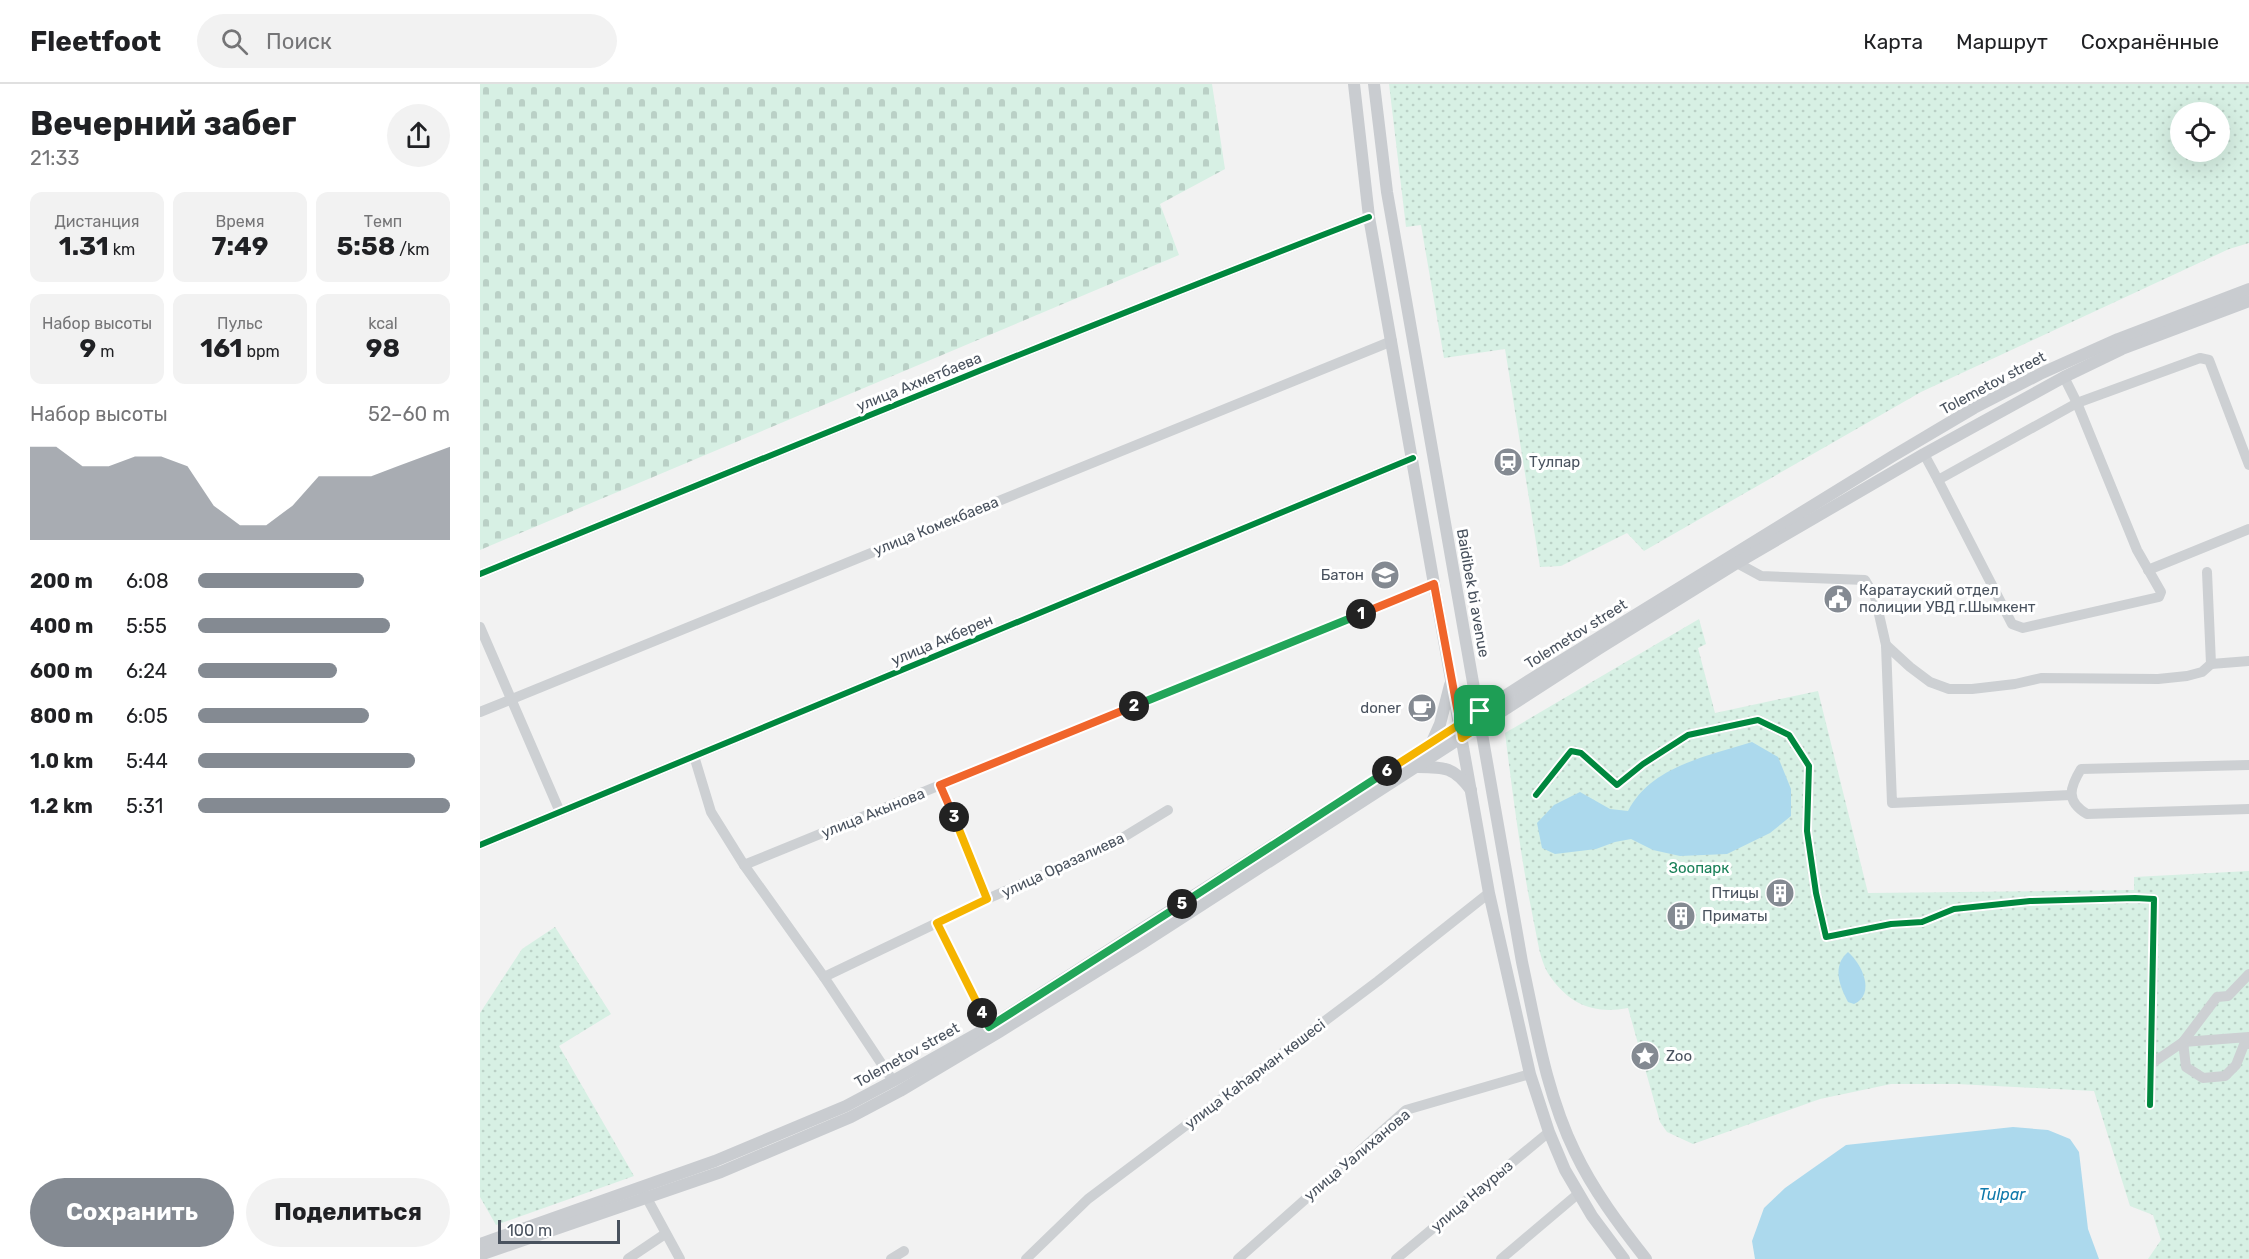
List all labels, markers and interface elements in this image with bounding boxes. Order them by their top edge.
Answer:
search box [197,14,617,68]
text: Fleetfoot [30,25,161,58]
icon: search [218,25,251,58]
text: Поиск [266,28,332,55]
text: Карта [1863,29,1923,54]
text: Маршрут [1956,29,2048,54]
text: Сохранённые [2081,29,2219,54]
map controls [2170,102,2230,162]
button: locate [2170,102,2230,162]
text: Вечерний забег [30,104,296,143]
button: share [387,104,450,167]
text: 21:33 [30,146,79,170]
text: Дистанция [54,212,140,231]
text: Время [216,212,264,231]
text: Темп [364,212,402,231]
text: 1.31 [59,231,109,262]
text: 7:49 [212,231,268,262]
text: 5:58 [337,231,395,262]
text: km [109,240,135,259]
text: /km [395,240,429,259]
text: Набор высоты [42,314,152,333]
text: Пульс [217,314,263,333]
text: kcal [368,314,398,333]
text: 9 [80,333,96,364]
text: 161 [200,333,243,364]
text: 98 [366,333,400,364]
text: m [96,342,114,361]
text: bpm [243,342,280,361]
street label: Tolemetov street [1937,348,2049,418]
street label: улица Ахметбаева [854,349,984,415]
text: Набор высоты [30,402,168,426]
text: 52–60 m [368,402,450,426]
station icon: Тулпар [1492,446,1524,478]
place label: Тулпар [1529,453,1580,471]
street label: улица Комекбаева [871,493,1001,559]
street label: Baidibek bi avenue [1453,527,1493,659]
school or university icon: Батон [1369,559,1401,591]
place label: Батон [1321,566,1364,584]
text: 200 m [30,569,93,593]
text: 6:08 [126,569,169,593]
place label: Каратауский отдел полиции УВД г.Шымкент [1859,581,2036,616]
public building icon: Каратауский отдел полиции УВД г.Шымкент [1822,583,1854,615]
street label: Tolemetov street [1522,595,1631,673]
pin: 1 [1346,599,1376,629]
text: 1 [1357,604,1365,623]
street label: улица Акберен [889,611,995,669]
text: 400 m [30,614,93,638]
text: 5:55 [126,614,167,638]
text: 600 m [30,659,93,683]
text: 6:24 [126,659,167,683]
pin [1454,685,1505,736]
pin: 2 [1119,691,1149,721]
cafe icon: doner [1406,692,1438,724]
icon: arrive [1463,694,1496,727]
text: 2 [1129,696,1139,715]
place label: doner [1360,699,1401,717]
text: 800 m [30,704,93,728]
text: 6:05 [126,704,168,728]
text: 1.0 km [30,749,93,773]
text: 5:44 [126,749,168,773]
pin: 6 [1372,756,1402,786]
text: 6 [1382,761,1392,780]
street label: улица Акынова [819,784,927,842]
text: 1.2 km [30,794,93,818]
text: 5:31 [126,794,163,818]
pin: 3 [939,802,969,832]
text: 3 [949,807,959,826]
street label: улица Оразалиева [999,829,1127,901]
park label: Зоопарк [1669,859,1729,877]
building icon: Птицы [1764,877,1796,909]
place label: Птицы [1712,884,1759,902]
pin: 5 [1167,889,1197,919]
text: 5 [1177,894,1187,913]
building icon: Приматы [1665,900,1697,932]
place label: Приматы [1702,907,1768,925]
pin: 4 [967,998,997,1028]
text: 4 [977,1003,987,1022]
street label: улица Каһарман көшесі [1181,1015,1329,1133]
street label: Tolemetov street [851,1019,963,1091]
place icon: Zoo [1629,1040,1661,1072]
place label: Zoo [1666,1047,1692,1065]
street label: улица Уалиханова [1300,1105,1414,1205]
street label: улица Наурыз [1427,1156,1517,1235]
button: Сохранить [30,1178,234,1247]
button: Поделиться [246,1178,450,1247]
water label: Tulpar [1979,1185,2026,1204]
scale bar [498,1217,620,1244]
text: 100 m [507,1221,552,1240]

